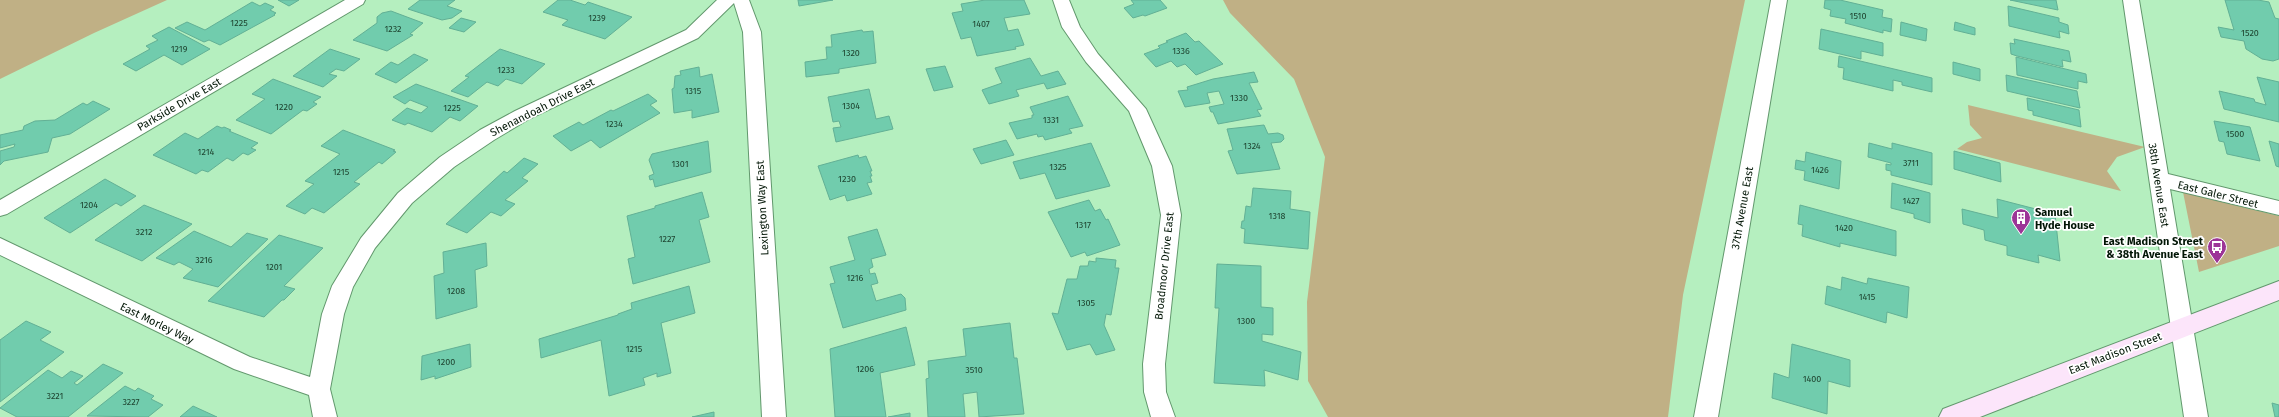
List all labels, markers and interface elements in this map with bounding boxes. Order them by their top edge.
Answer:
house number: 1510 [1850,11,1866,21]
house number: 1239 [588,13,606,23]
house number: 1225 [230,18,248,28]
house number: 1407 [972,19,990,29]
house number: 1232 [384,24,402,34]
house number: 1520 [2241,28,2259,38]
house number: 1219 [171,44,188,54]
house number: 1336 [1172,46,1190,56]
house number: 1320 [842,48,860,58]
house number: 1233 [497,65,515,75]
street label: Parkside Drive East [135,75,224,134]
street label: Shenandoah Drive East [488,76,596,139]
house number: 1315 [685,86,702,96]
house number: 1330 [1230,93,1248,103]
house number: 1304 [842,101,860,111]
house number: 1220 [275,102,293,112]
house number: 1225 [443,103,461,113]
house number: 1331 [1043,115,1059,125]
house number: 1234 [605,119,623,129]
house number: 1500 [2226,129,2244,139]
house number: 1324 [1243,141,1261,151]
street label: 38th Avenue East [2145,142,2172,228]
house number: 1214 [198,147,215,157]
house number: 3711 [1903,158,1919,168]
house number: 1301 [671,159,689,169]
street label: Lexington Way East [754,160,771,256]
house number: 1325 [1049,162,1067,172]
house number: 1426 [1811,165,1829,175]
street label: 37th Avenue East [1729,166,1756,250]
house number: 1215 [333,167,350,177]
house number: 1230 [838,174,856,184]
street label: East Galer Street [2176,178,2260,211]
house number: 1427 [1903,196,1919,206]
house number: 1204 [80,200,98,210]
place label: Samuel Hyde House [2035,206,2095,232]
building icon: Samuel Hyde House [2010,207,2032,235]
street label: Broadmoor Drive East [1152,211,1177,321]
house number: 1318 [1268,211,1286,221]
house number: 1317 [1075,220,1091,230]
house number: 1420 [1835,223,1853,233]
house number: 3212 [136,227,152,237]
house number: 1227 [659,234,675,244]
place label: East Madison Street & 38th Avenue East [2103,235,2204,261]
bus stop icon: East Madison Street & 38th Avenue East [2206,236,2228,264]
house number: 3216 [195,255,213,265]
house number: 1201 [265,262,283,272]
house number: 1216 [847,273,864,283]
house number: 1208 [447,286,465,296]
house number: 1415 [1859,292,1876,302]
house number: 1305 [1077,298,1095,308]
street label: East Morley Way [118,300,196,347]
house number: 1300 [1237,316,1255,326]
street label: East Madison Street [2067,330,2164,377]
house number: 1215 [626,344,643,354]
house number: 1200 [437,357,455,367]
house number: 1206 [856,364,874,374]
house number: 3510 [965,365,983,375]
house number: 1400 [1803,374,1821,384]
house number: 3221 [47,391,63,401]
house number: 3227 [122,397,140,407]

